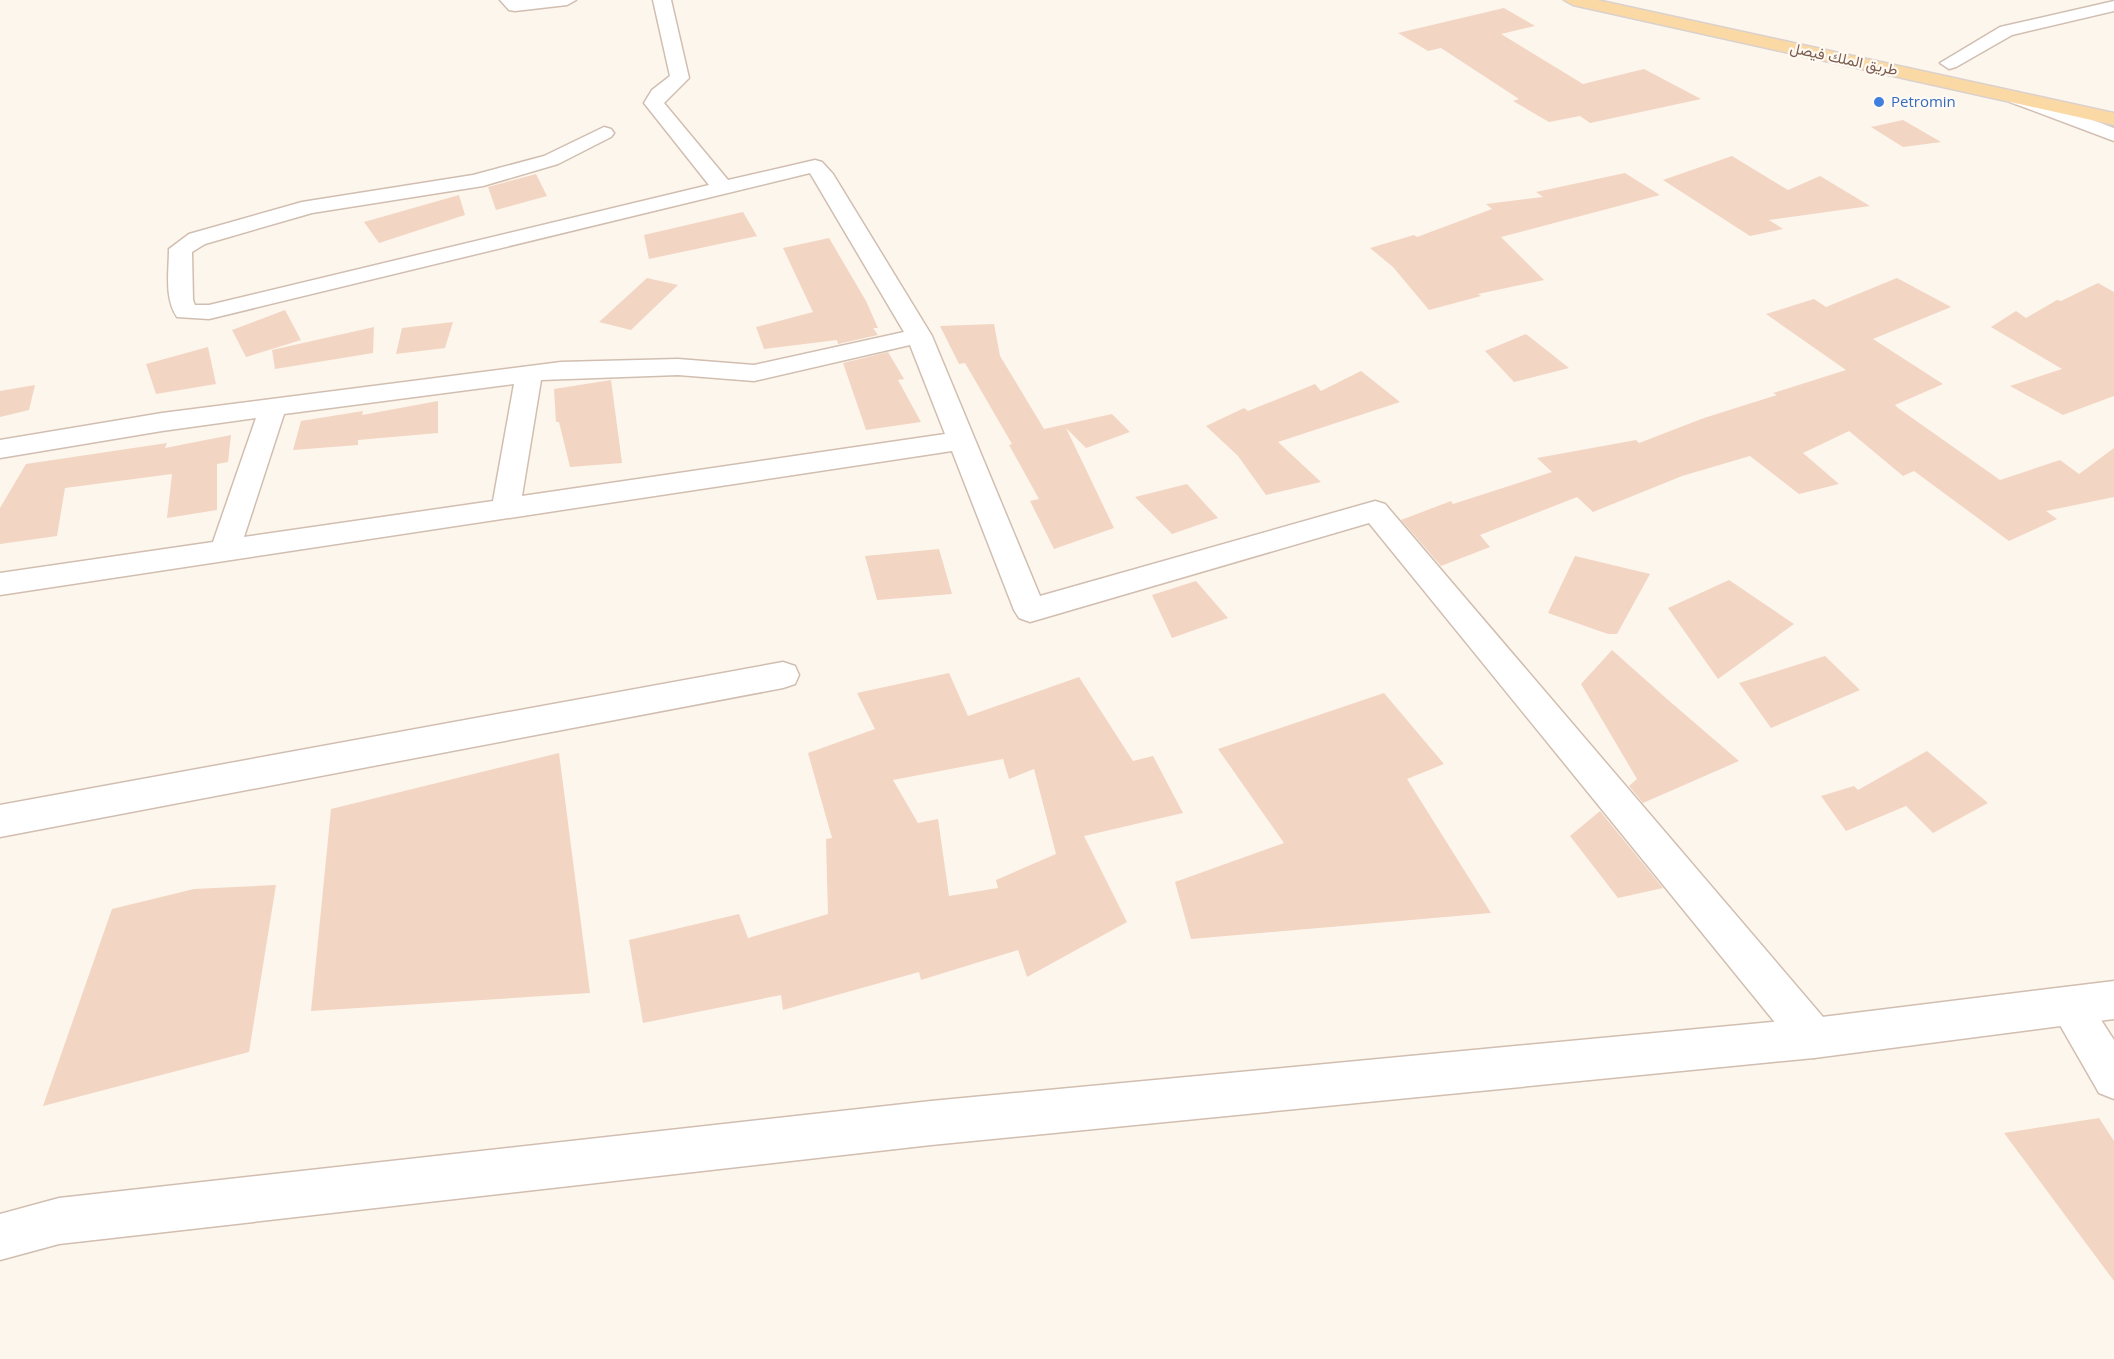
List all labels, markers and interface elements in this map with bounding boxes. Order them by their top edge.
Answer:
street label: طريق الملك فيصل [1788,37,1900,80]
place label: Petromin [1891,91,1956,111]
marker: Petromin [1872,95,1886,109]

